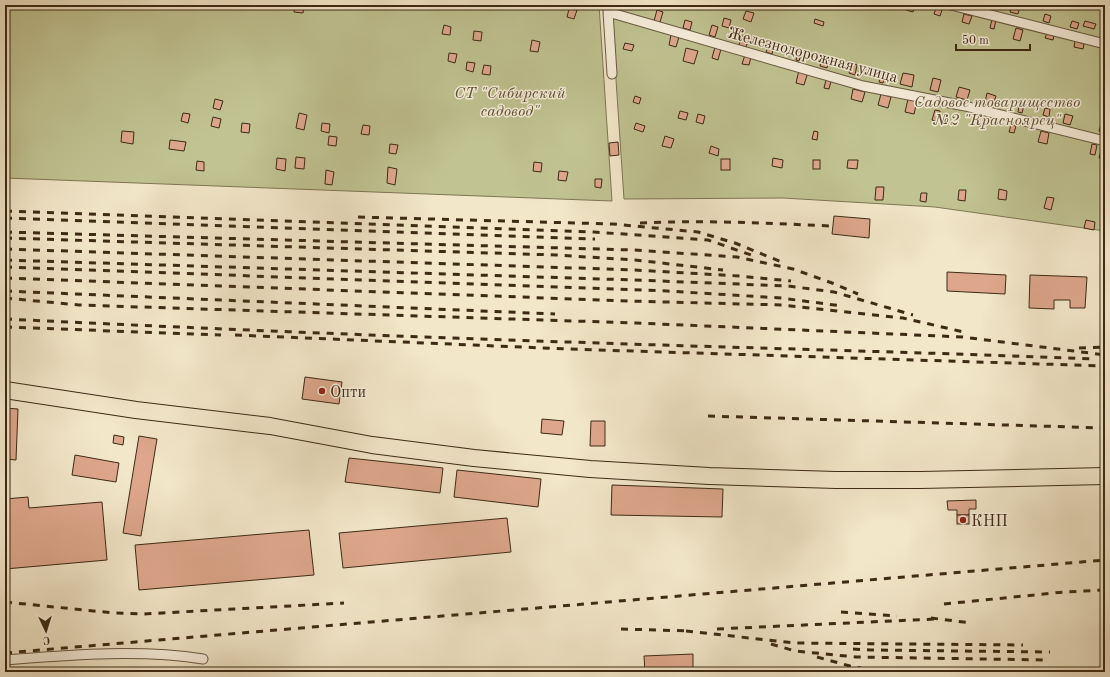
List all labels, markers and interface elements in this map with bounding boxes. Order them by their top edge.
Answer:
street label: Железнодорожная улица [725,25,900,86]
scale bar [956,26,1030,52]
text: 50 m [962,34,989,47]
park label: СТ "Сибирский садовод" [454,86,566,120]
park label: Садовое товарищество №2 "Красноярец" [914,95,1080,129]
place label: Опти [330,385,366,401]
marker: Опти [317,386,327,396]
place label: КНП [971,514,1008,530]
marker: КНП [958,515,968,525]
north arrow [26,611,66,651]
text: С [43,634,51,645]

